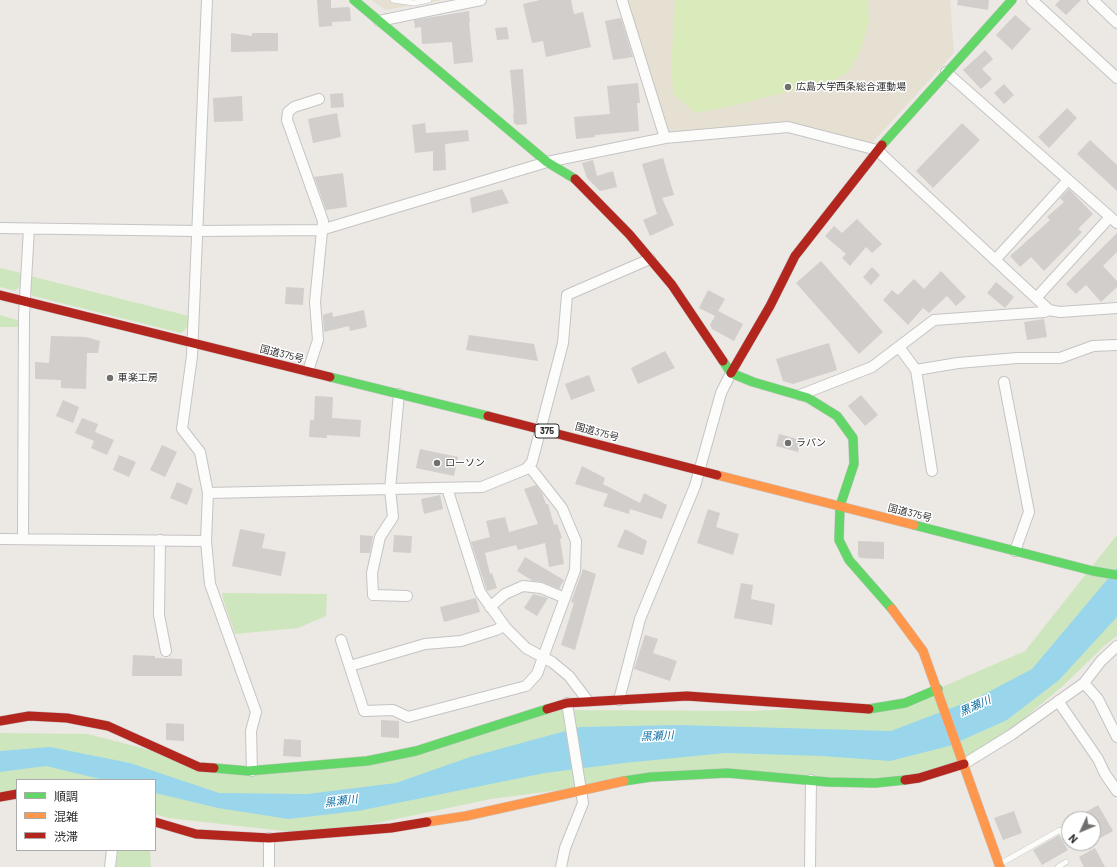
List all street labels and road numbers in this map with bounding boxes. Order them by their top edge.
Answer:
street label: 国道375号 [259,343,305,365]
street label: 国道375号 [574,420,620,444]
road number: 375 [535,424,559,438]
street label: 国道375号 [887,502,933,524]

